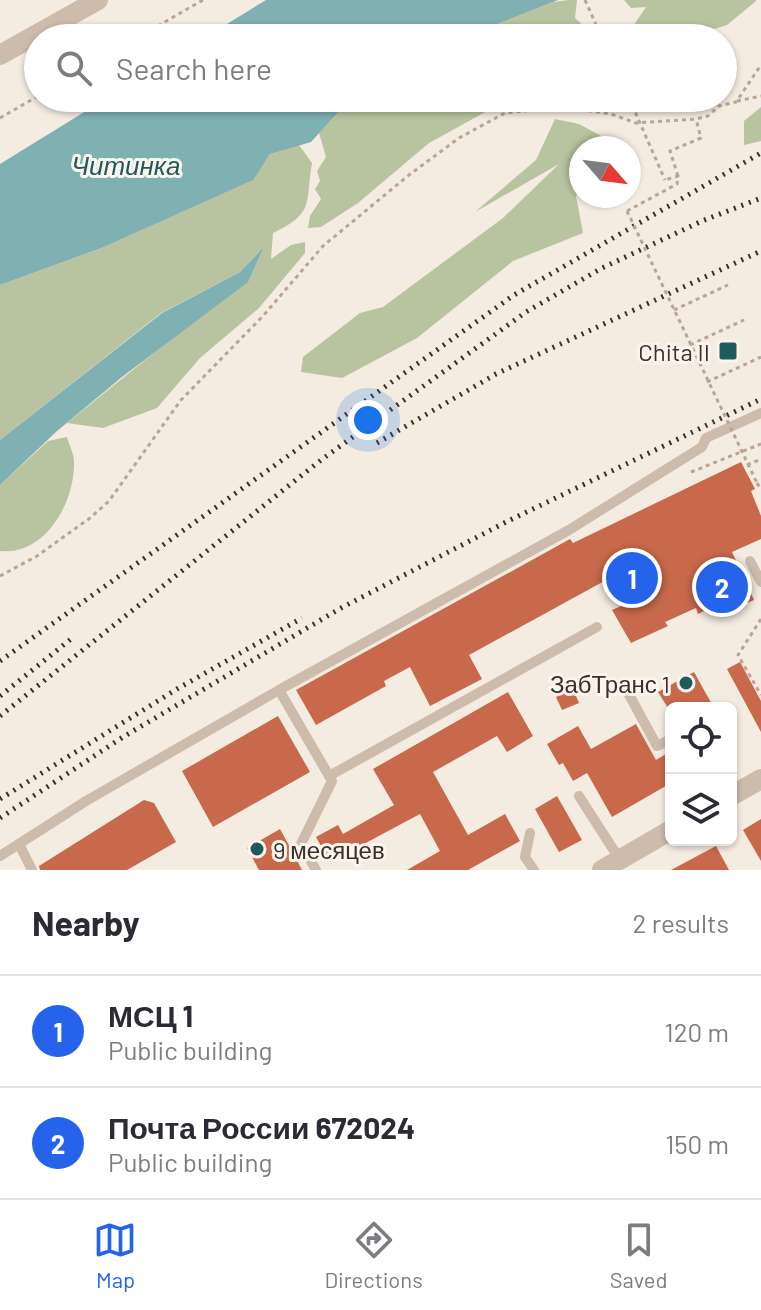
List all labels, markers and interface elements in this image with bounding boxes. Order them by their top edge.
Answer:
search box [24,24,737,112]
icon: search [52,46,96,90]
text: Search here [116,50,272,86]
north arrow [569,136,641,208]
water label: Читинка [71,149,181,180]
place label: Chita II [638,337,710,366]
marker: Chita II [717,340,739,362]
your location [348,400,388,440]
pin: 1 [606,548,658,608]
pin: 2 [696,557,748,617]
place label: ЗабТранс 1 [550,669,670,698]
marker: ЗабТранс 1 [677,674,695,692]
map controls [665,702,737,846]
button: locate [665,702,737,774]
button: layers [665,774,737,846]
place label: 9 месяцев [273,835,385,864]
marker: 9 месяцев [248,840,266,858]
text: Nearby [32,902,140,943]
text: 2 results [633,907,729,938]
text: МСЦ 1 [108,997,193,1033]
text: 1 [53,1016,63,1047]
text: 120 m [665,1016,729,1047]
text: Public building [108,1034,272,1065]
text: Почта России 672024 [108,1109,415,1145]
text: 2 [51,1128,65,1159]
text: 150 m [665,1128,729,1159]
text: Public building [108,1146,272,1177]
tab: Map [93,1218,137,1292]
tab: Directions [324,1218,423,1292]
tab: Saved [610,1218,667,1292]

